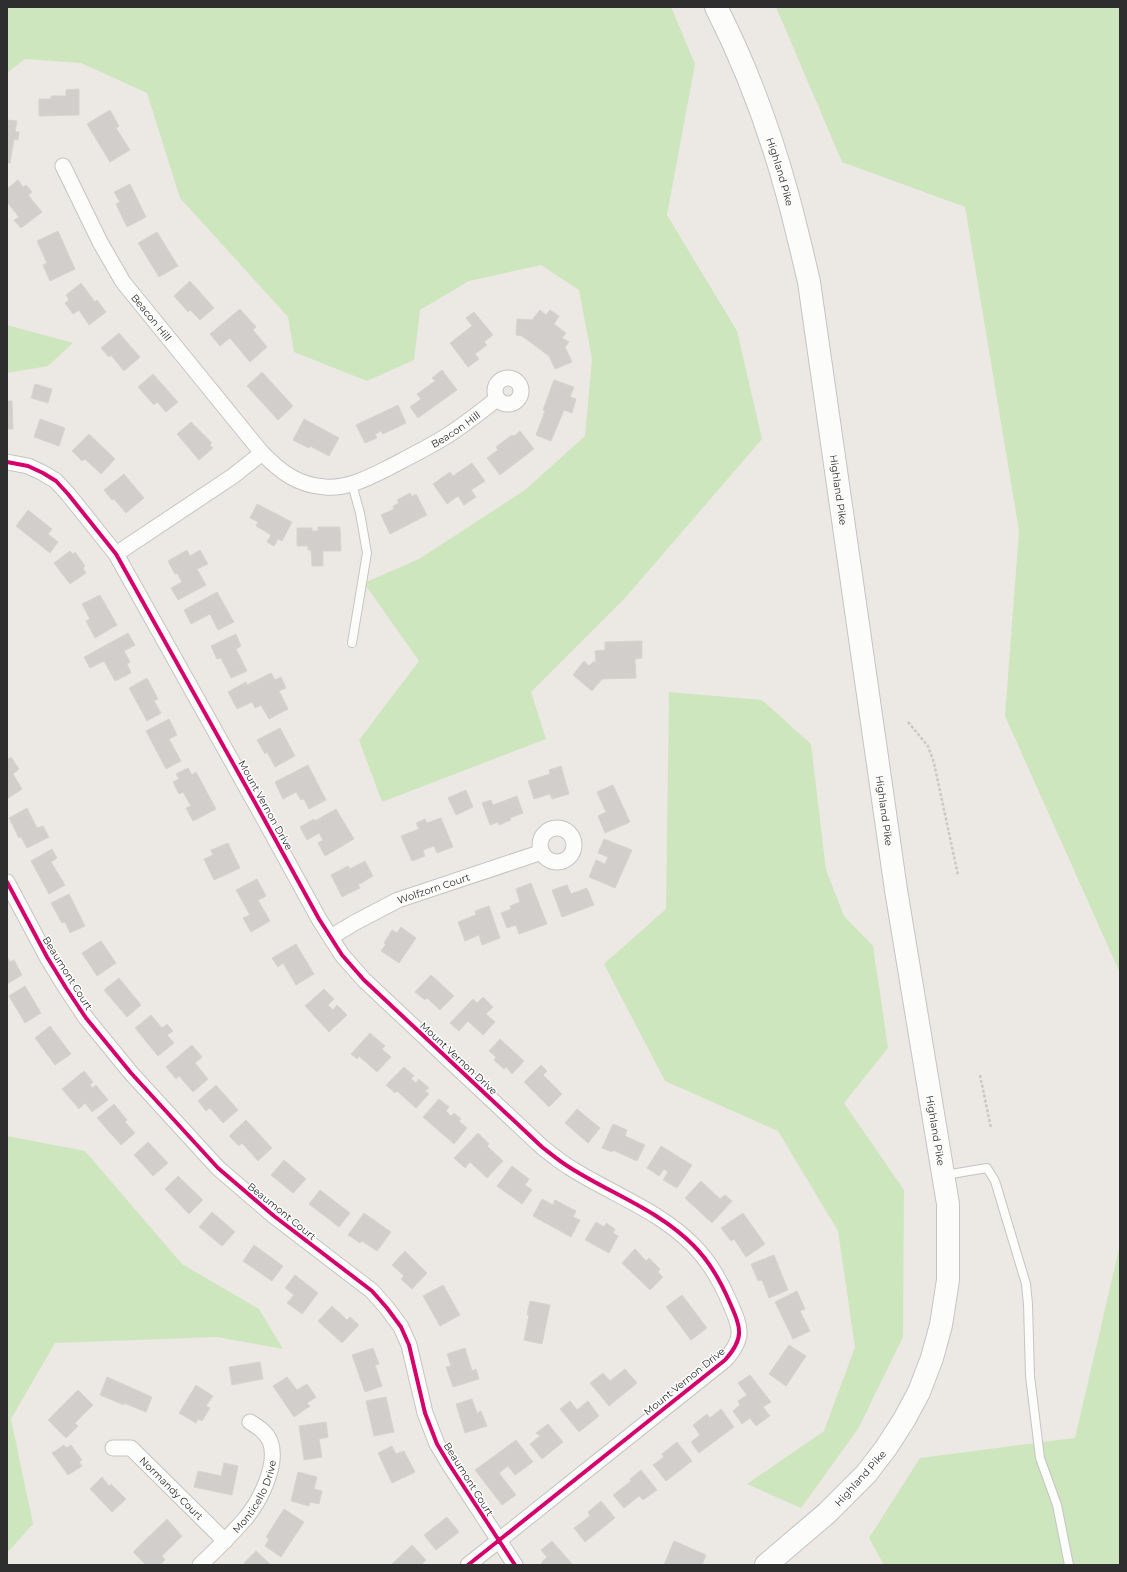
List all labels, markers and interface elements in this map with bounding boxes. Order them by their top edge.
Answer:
street label: Highland Pike [763,136,796,207]
street label: Beacon Hill [128,291,174,344]
street label: Beacon Hill [429,408,483,451]
street label: Highland Pike [827,454,850,526]
street label: Mount Vernon Drive [235,758,296,853]
street label: Highland Pike [873,775,896,847]
street label: Wolfzorn Court [396,871,472,907]
street label: Beaumont Court [40,934,95,1013]
street label: Mount Vernon Drive [417,1019,500,1098]
street label: Highland Pike [923,1094,948,1167]
street label: Beaumont Court [245,1180,319,1243]
street label: Mount Vernon Drive [641,1345,728,1418]
street label: Beaumont Court [441,1440,496,1519]
street label: Highland Pike [832,1448,889,1509]
street label: Normandy Court [137,1454,206,1523]
street label: Monticello Drive [230,1459,279,1536]

